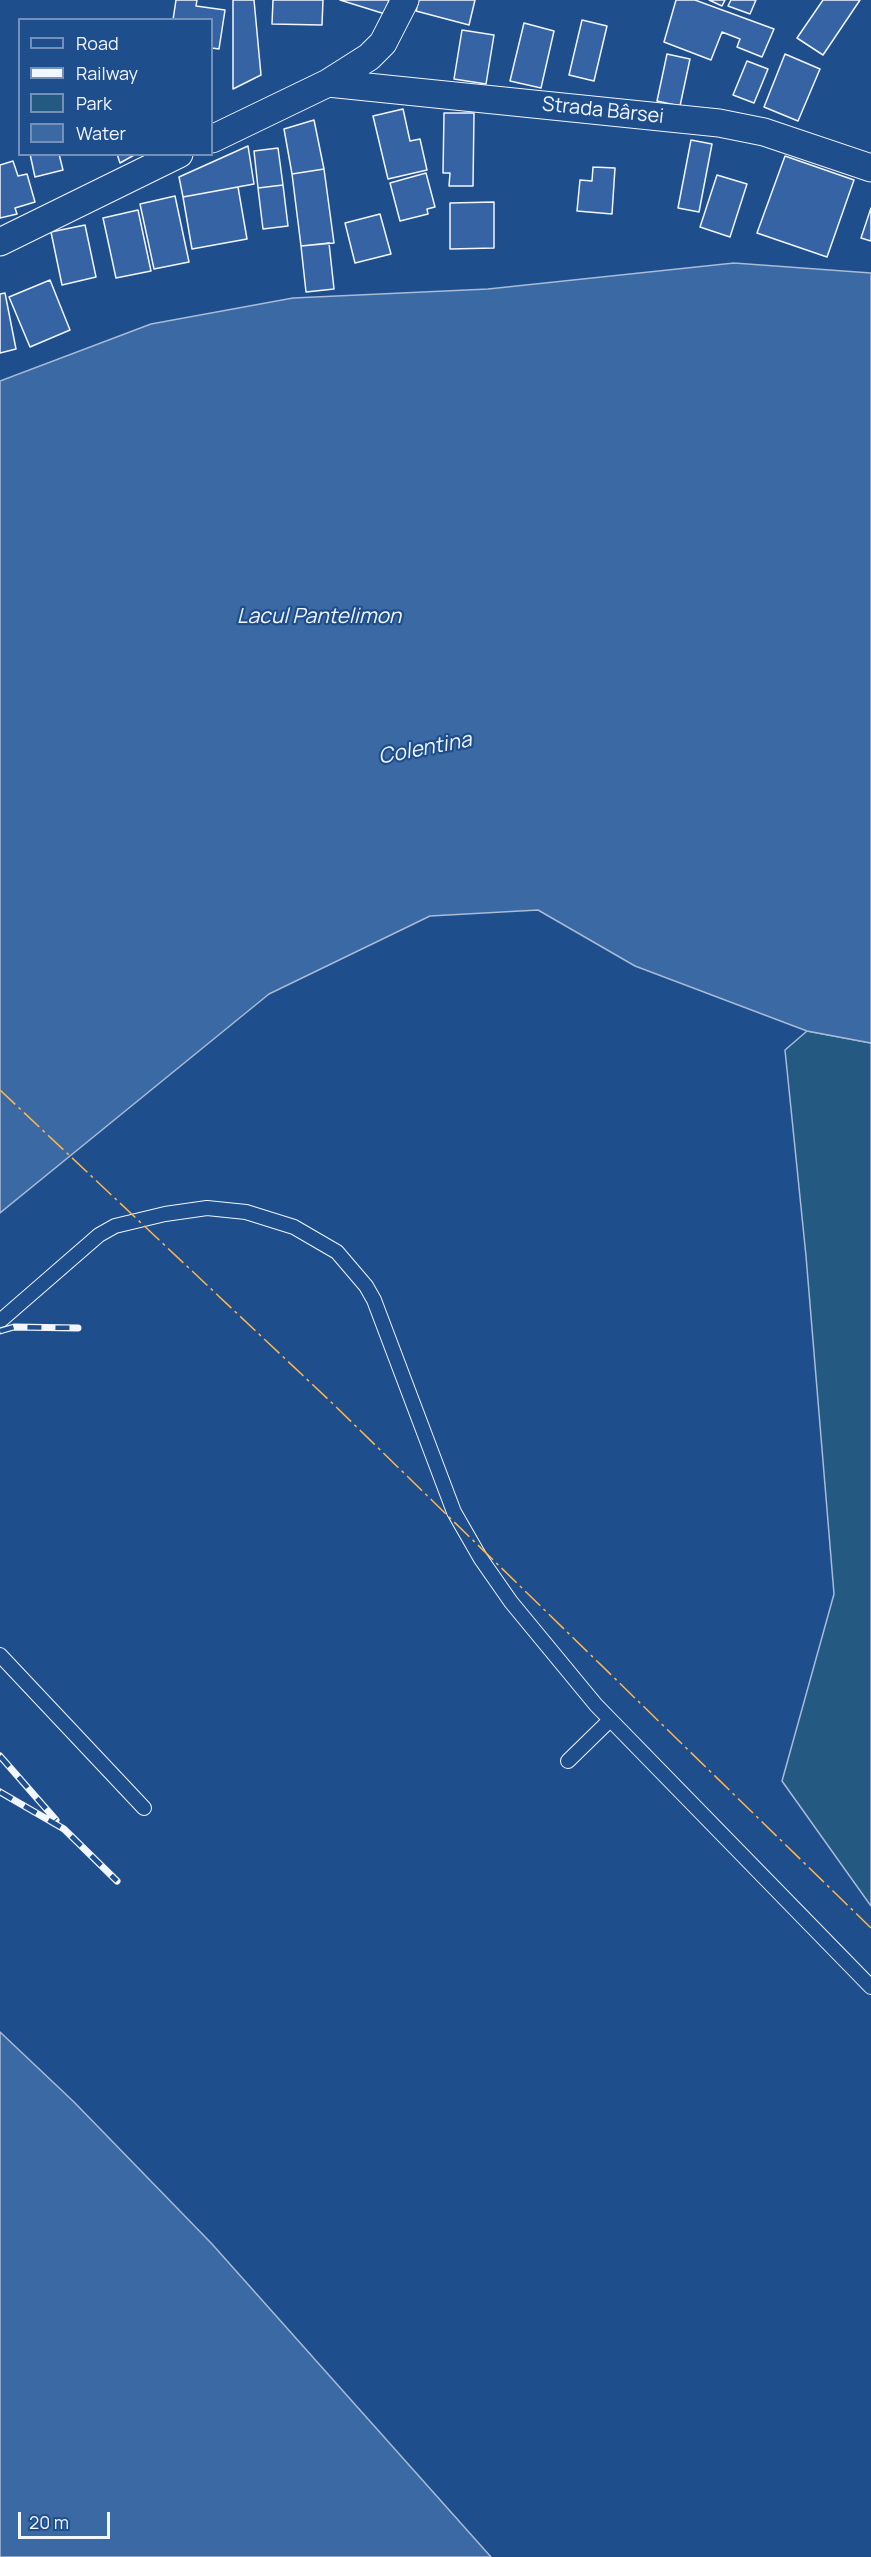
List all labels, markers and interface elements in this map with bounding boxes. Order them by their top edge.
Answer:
legend [18,18,213,156]
text: Road [76,31,119,55]
text: Railway [76,61,138,85]
text: Park [76,91,112,115]
street label: Strada Bârsei [541,93,665,129]
text: Water [76,121,126,145]
water label: Lacul Pantelimon [237,604,401,630]
water label: Colentina [376,728,474,770]
scale bar [21,2500,112,2538]
text: 20 m [29,2510,69,2534]

